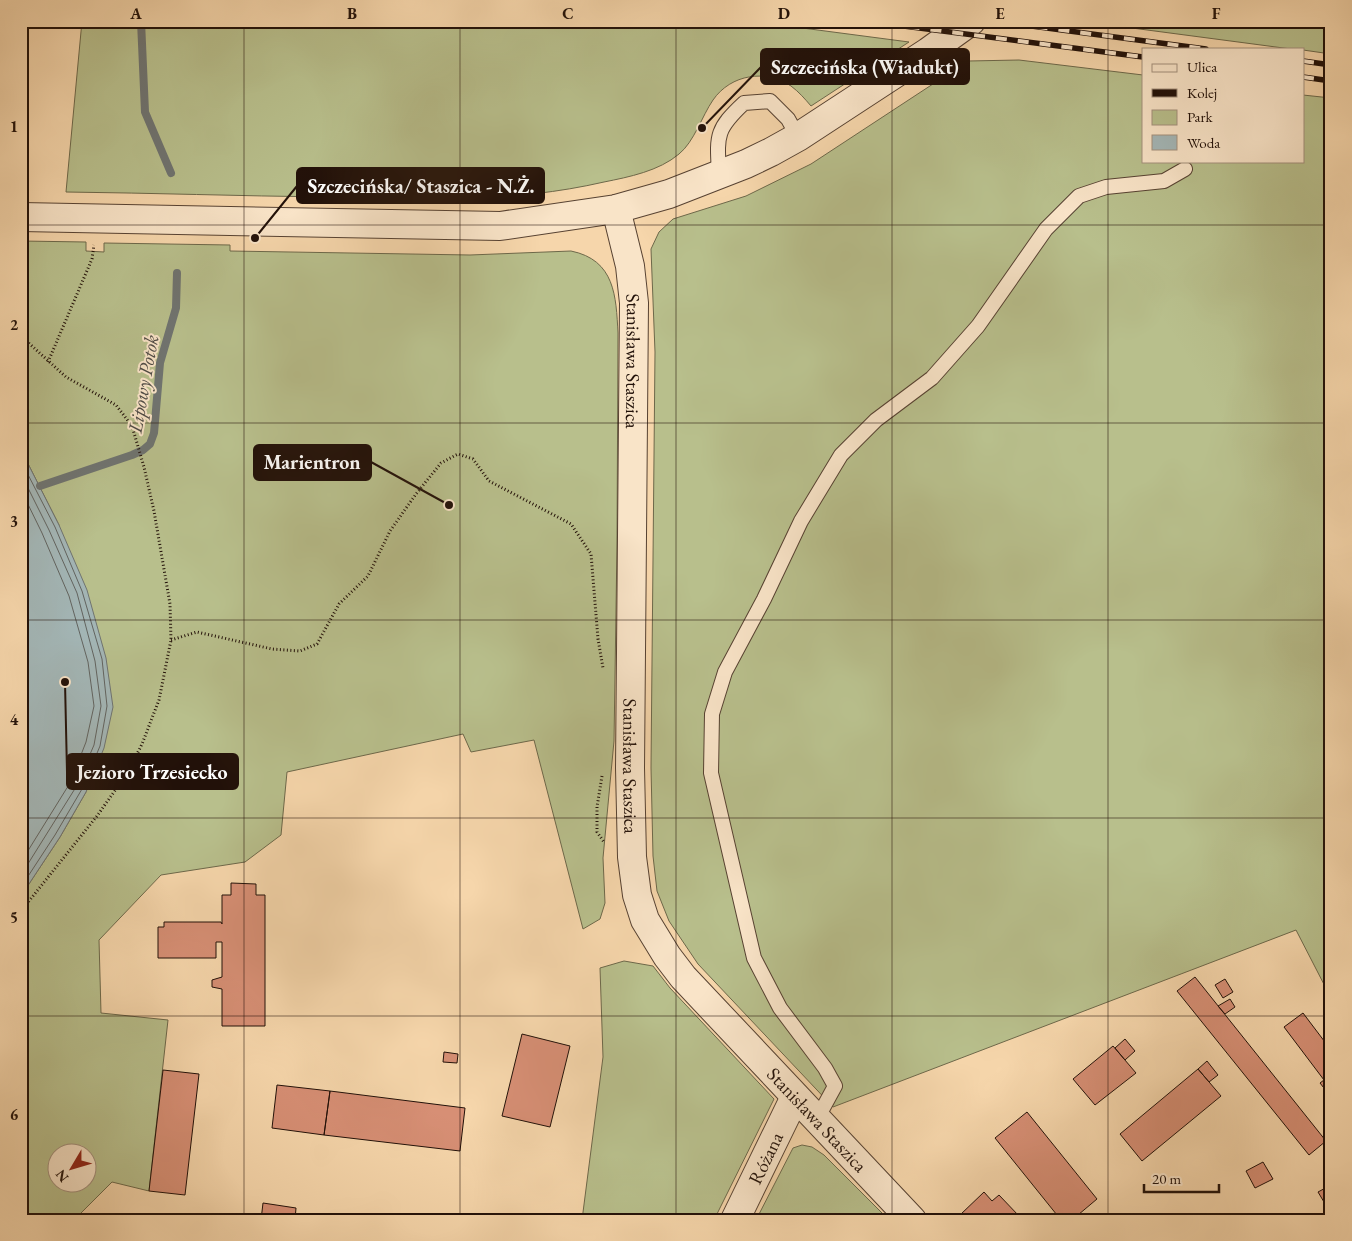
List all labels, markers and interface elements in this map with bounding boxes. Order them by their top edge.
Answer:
text: A [129,3,142,24]
text: B [347,3,357,24]
text: C [562,3,574,24]
text: D [778,3,790,24]
text: E [995,3,1005,24]
text: F [1212,3,1221,24]
legend [1142,48,1304,162]
callout: Szczecińska (Wiadukt) [761,49,969,84]
text: Szczecińska (Wiadukt) [771,54,959,80]
text: Ulica [1187,57,1217,76]
text: Kolej [1187,83,1217,102]
text: Park [1187,107,1214,126]
text: 1 [10,116,18,137]
text: Woda [1187,133,1220,152]
callout: Szczecińska/ Staszica - N.Ż. [297,168,544,203]
text: Szczecińska/ Staszica - N.Ż. [308,173,535,199]
street label: Stanisława Staszica [620,292,646,429]
text: 2 [10,314,19,335]
water label: Lipowy Potok [121,333,164,436]
callout: Marientron [254,445,371,480]
text: Marientron [263,449,361,475]
text: 3 [10,511,18,532]
street label: Stanisława Staszica [617,698,643,834]
text: 4 [10,709,19,730]
callout: Jezioro Trzesiecko [67,754,238,789]
text: Jezioro Trzesiecko [74,759,228,785]
text: 5 [10,907,18,928]
street label: Stanisława Staszica [761,1062,873,1178]
text: 6 [10,1104,19,1125]
street label: Różana [742,1128,789,1188]
north arrow [48,1144,98,1194]
scale bar [1144,1161,1220,1193]
text: N [51,1165,72,1186]
text: 20 m [1152,1169,1181,1188]

